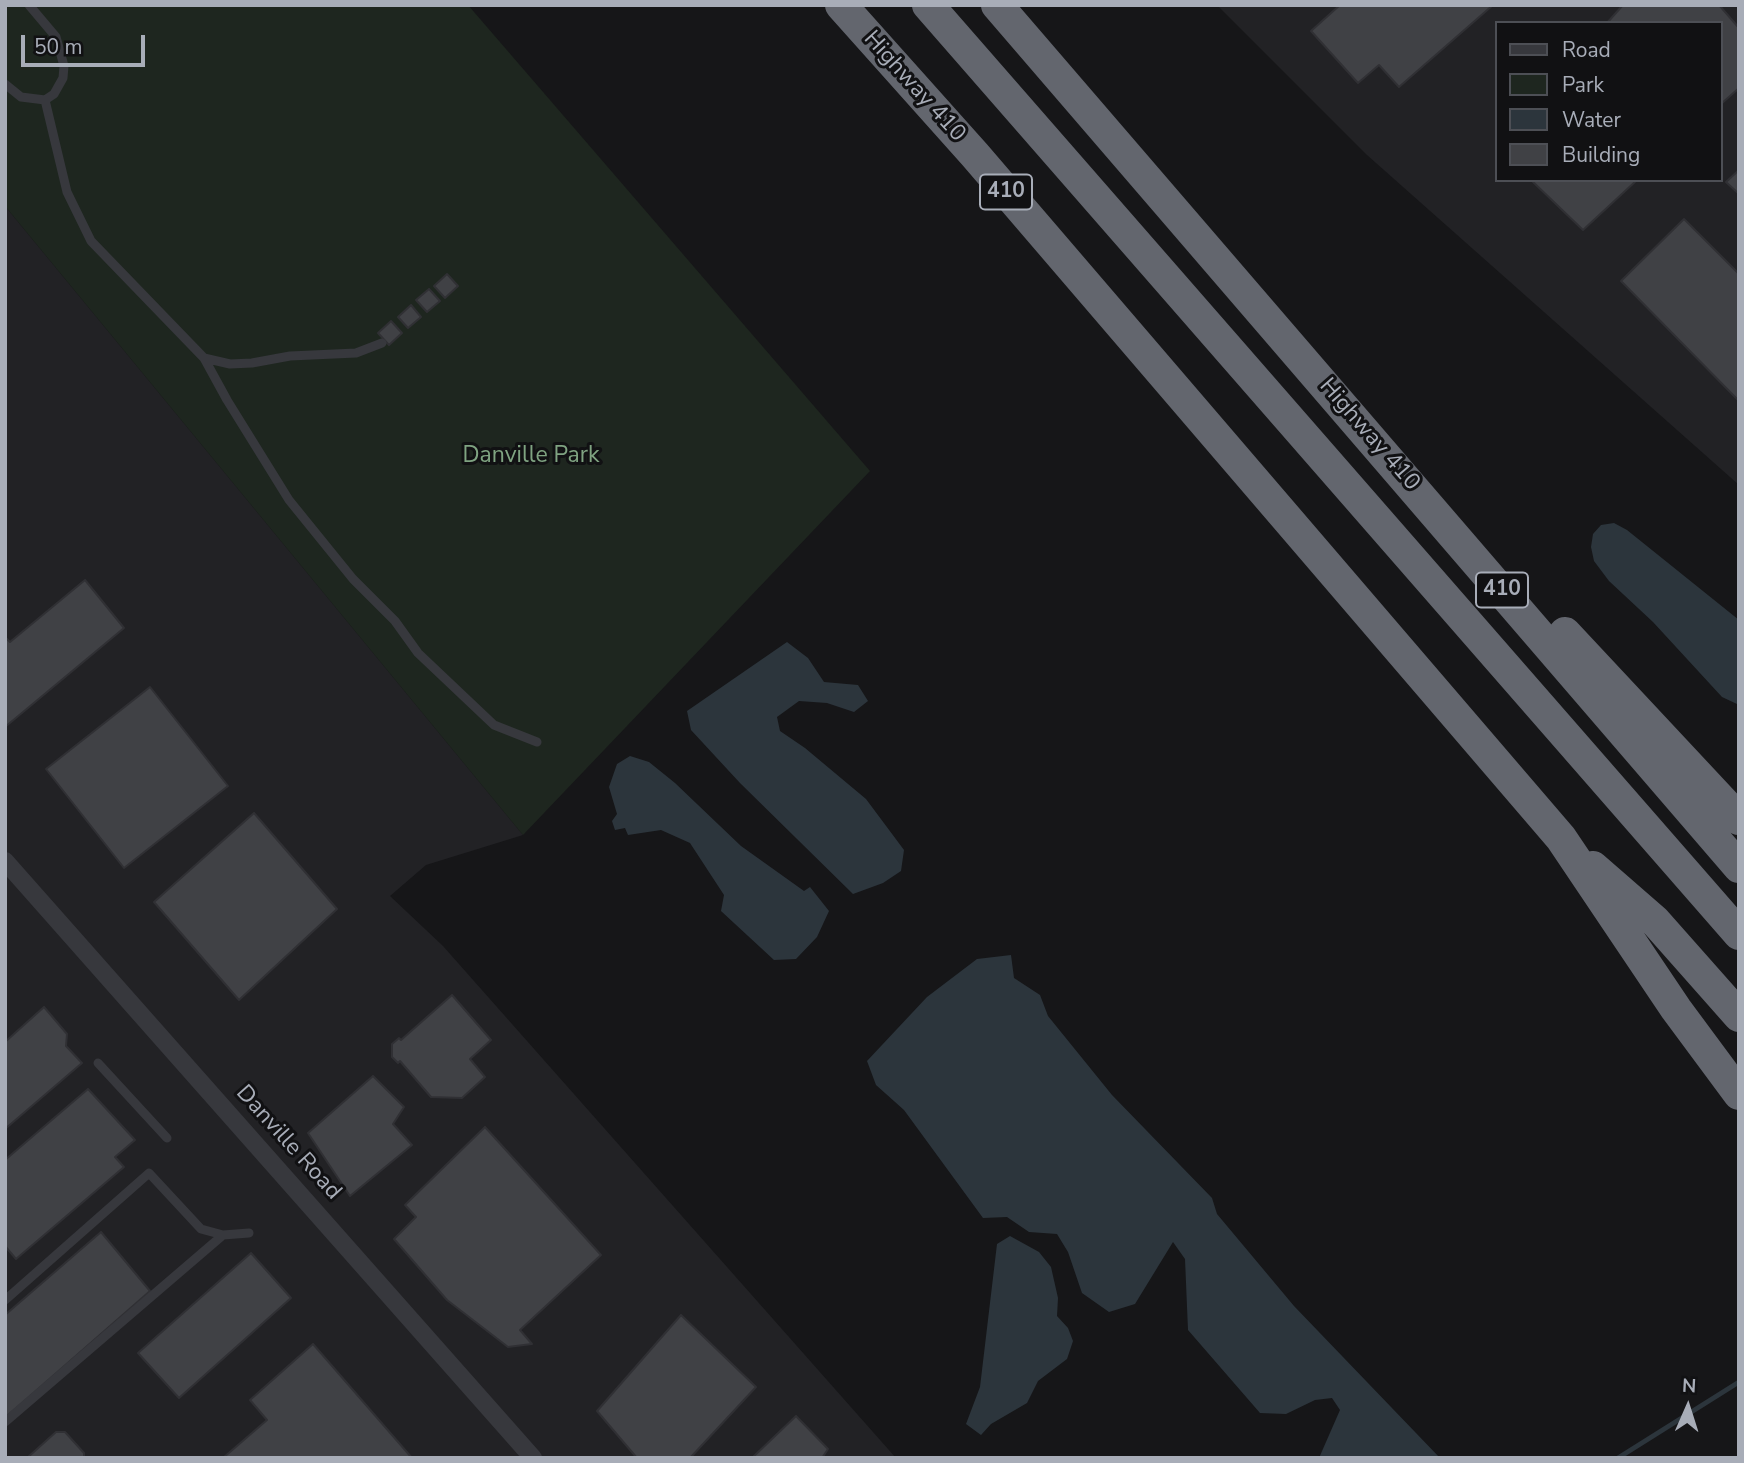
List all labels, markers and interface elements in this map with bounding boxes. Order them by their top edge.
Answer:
scale bar [24,21,149,65]
legend [1496,21,1723,182]
street label: Highway 410 [857,26,971,148]
text: 50 m [34,33,83,61]
text: Road [1562,36,1611,64]
text: Park [1562,71,1604,99]
text: Water [1562,106,1621,134]
text: Building [1562,141,1640,169]
road number: 410 [980,174,1032,210]
street label: Highway 410 [1313,373,1425,497]
park label: Danville Park [463,442,599,470]
road number: 410 [1476,572,1528,608]
street label: Danville Road [229,1080,347,1206]
north arrow [1653,1372,1723,1442]
text: N [1681,1373,1697,1399]

